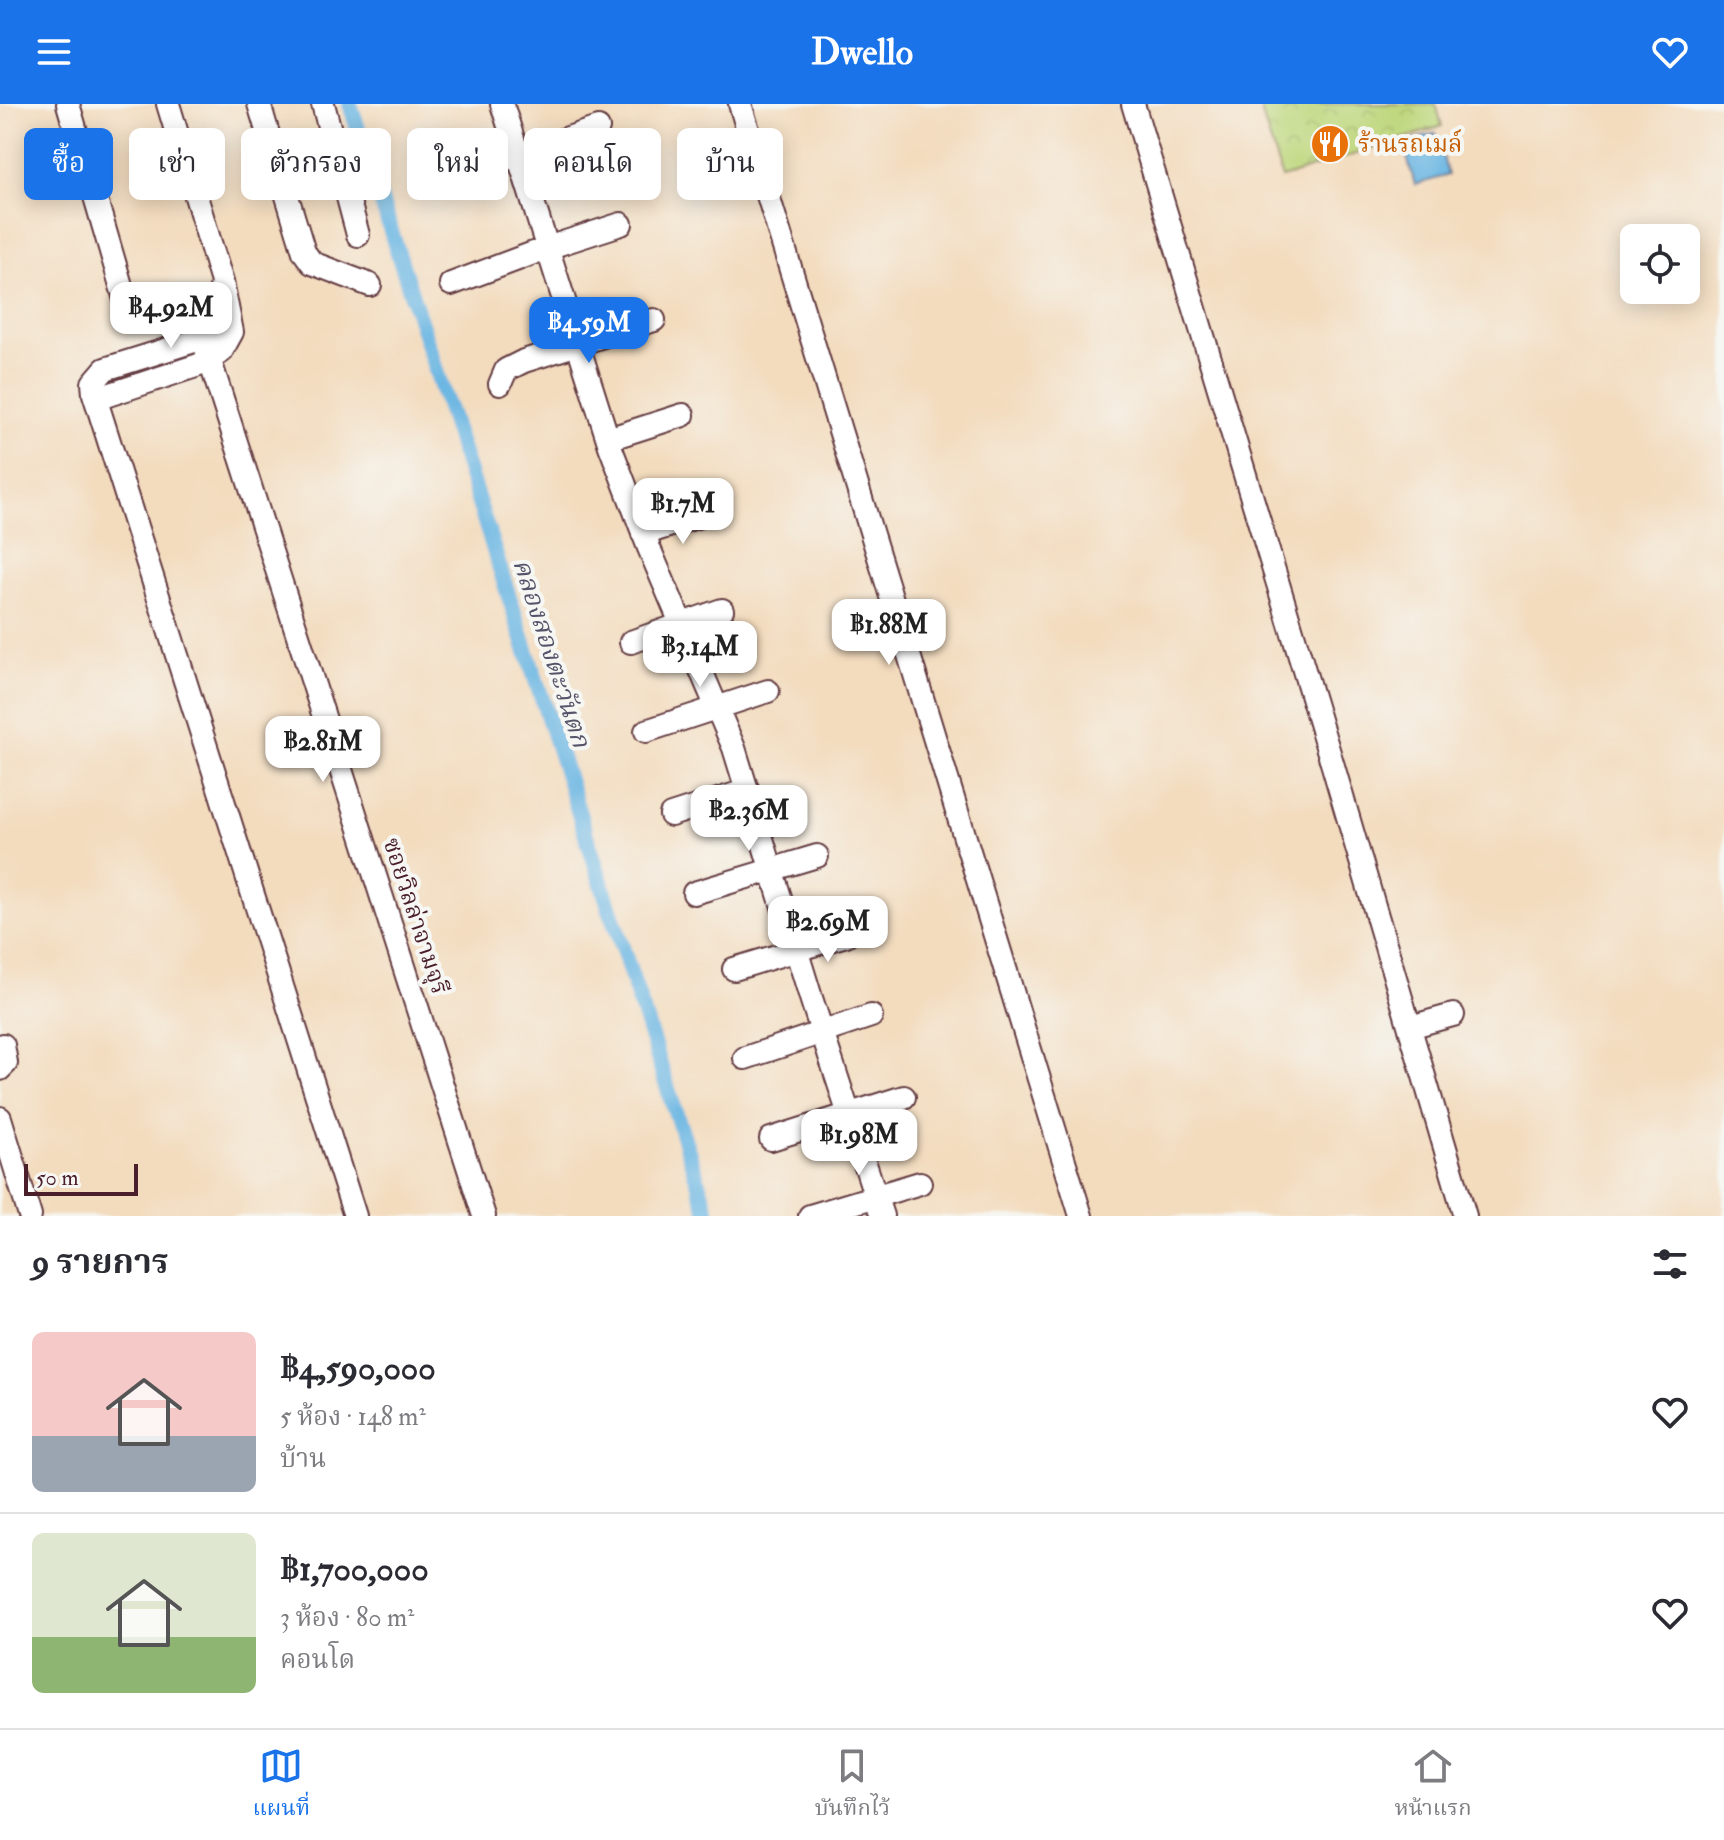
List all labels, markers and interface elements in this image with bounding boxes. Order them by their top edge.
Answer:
icon: menu [32,30,76,74]
text: Dwello [811,30,913,75]
icon: heart [1648,30,1692,74]
restaurant icon: ร้านรถเมล์ [1309,123,1351,165]
chip: ซื้อ [24,128,113,200]
chip: เช่า [129,128,225,200]
chip: ตัวกรอง [241,128,391,200]
chip: ใหม่ [407,128,508,200]
chip: คอนโด [524,128,661,200]
chip: บ้าน [677,128,783,200]
place label: ร้านรถเมล์ [1358,128,1462,160]
map controls [1620,224,1700,304]
button: locate [1620,224,1700,304]
pin: ฿4.92M [106,282,236,350]
text: ฿4.92M [128,292,214,324]
pin: ฿4.59M [524,297,654,365]
text: ฿4.59M [547,307,631,339]
pin: ฿1.7M [627,478,739,546]
text: ฿1.7M [651,488,715,520]
water label: คลองสองตะวันตก [505,555,597,753]
pin: ฿1.88M [824,599,954,667]
text: ฿1.88M [850,609,928,641]
pin: ฿3.14M [635,621,765,689]
text: ฿3.14M [661,631,739,663]
pin: ฿2.81M [258,716,388,784]
text: ฿2.81M [283,726,363,758]
pin: ฿2.36M [684,785,814,853]
text: ฿2.36M [709,795,790,827]
street label: ซอยวิลล่าจามจุรี [376,834,455,998]
pin: ฿2.69M [763,896,893,964]
text: ฿2.69M [786,906,870,938]
pin: ฿1.98M [794,1109,924,1177]
text: ฿1.98M [819,1119,899,1151]
scale bar [24,1160,138,1196]
text: 50 m [36,1164,78,1192]
text: 9 รายการ [32,1241,169,1284]
icon: filters [1648,1242,1692,1286]
text: ฿4,590,000 [280,1347,436,1390]
icon: home [96,1364,192,1460]
icon: heart [1648,1390,1692,1434]
text: 5 ห้อง · 148 m² [280,1401,426,1433]
text: บ้าน [280,1443,326,1475]
text: ฿1,700,000 [280,1548,429,1591]
icon: home [96,1565,192,1661]
icon: heart [1648,1591,1692,1635]
text: 3 ห้อง · 80 m² [280,1602,414,1634]
text: คอนโด [280,1644,355,1676]
tab: แผนที่ [252,1744,310,1827]
tab: บันทึกไว้ [815,1744,890,1827]
tab: หน้าแรก [1395,1744,1472,1827]

